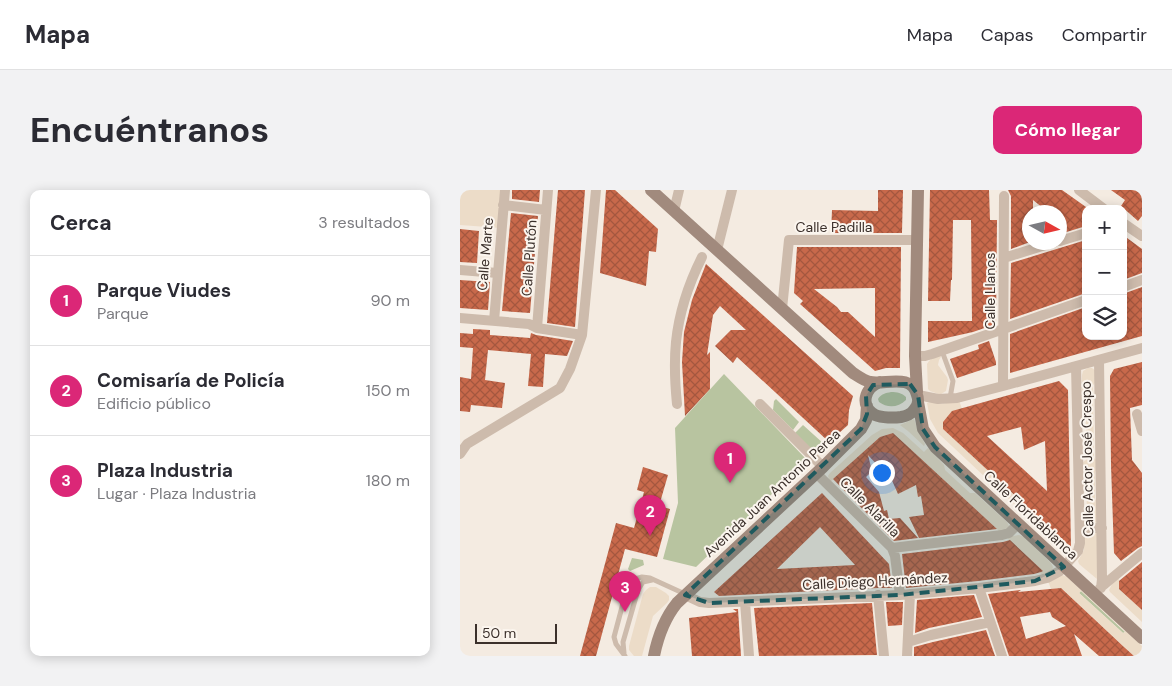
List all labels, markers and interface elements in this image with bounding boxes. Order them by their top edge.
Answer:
text: Mapa [25,19,90,50]
text: Mapa [907,23,953,47]
text: Capas [981,23,1034,47]
text: Compartir [1062,23,1147,47]
button: Cómo llegar [993,106,1142,154]
text: Encuéntranos [30,107,269,153]
north arrow [1022,205,1067,250]
map controls [1082,205,1127,340]
button: + [1082,205,1127,250]
text: Cerca [50,209,112,237]
text: 3 resultados [318,212,410,233]
street label: Calle Marte [473,217,497,291]
street label: Calle Padilla [796,218,873,236]
street label: Calle Plutón [517,219,541,297]
button: − [1082,250,1127,295]
street label: Calle Llanos [981,252,999,330]
text: Parque Viudes [97,278,231,303]
text: 1 [63,290,69,311]
text: 90 m [370,290,410,311]
button: layers [1082,295,1127,340]
text: Parque [97,303,149,324]
text: Comisaría de Policía [97,368,285,393]
text: 2 [61,380,71,401]
text: 150 m [366,380,410,401]
street label: Calle Actor José Crespo [1077,381,1097,537]
text: Edificio público [97,393,211,414]
street label: Avenida Juan Antonio Perea [700,425,844,561]
pin: 1 [714,442,746,483]
text: Plaza Industria [97,458,233,483]
your location [869,460,895,486]
street label: Calle Floridablanca [980,467,1082,563]
text: 3 [61,470,71,491]
text: 180 m [366,470,410,491]
street label: Calle Alarilla [836,473,904,541]
text: Lugar · Plaza Industria [97,483,256,504]
pin: 2 [634,495,666,536]
street label: Calle Diego Hernández [802,568,948,594]
pin: 3 [609,571,641,612]
scale bar [475,621,558,644]
text: 50 m [482,624,516,642]

